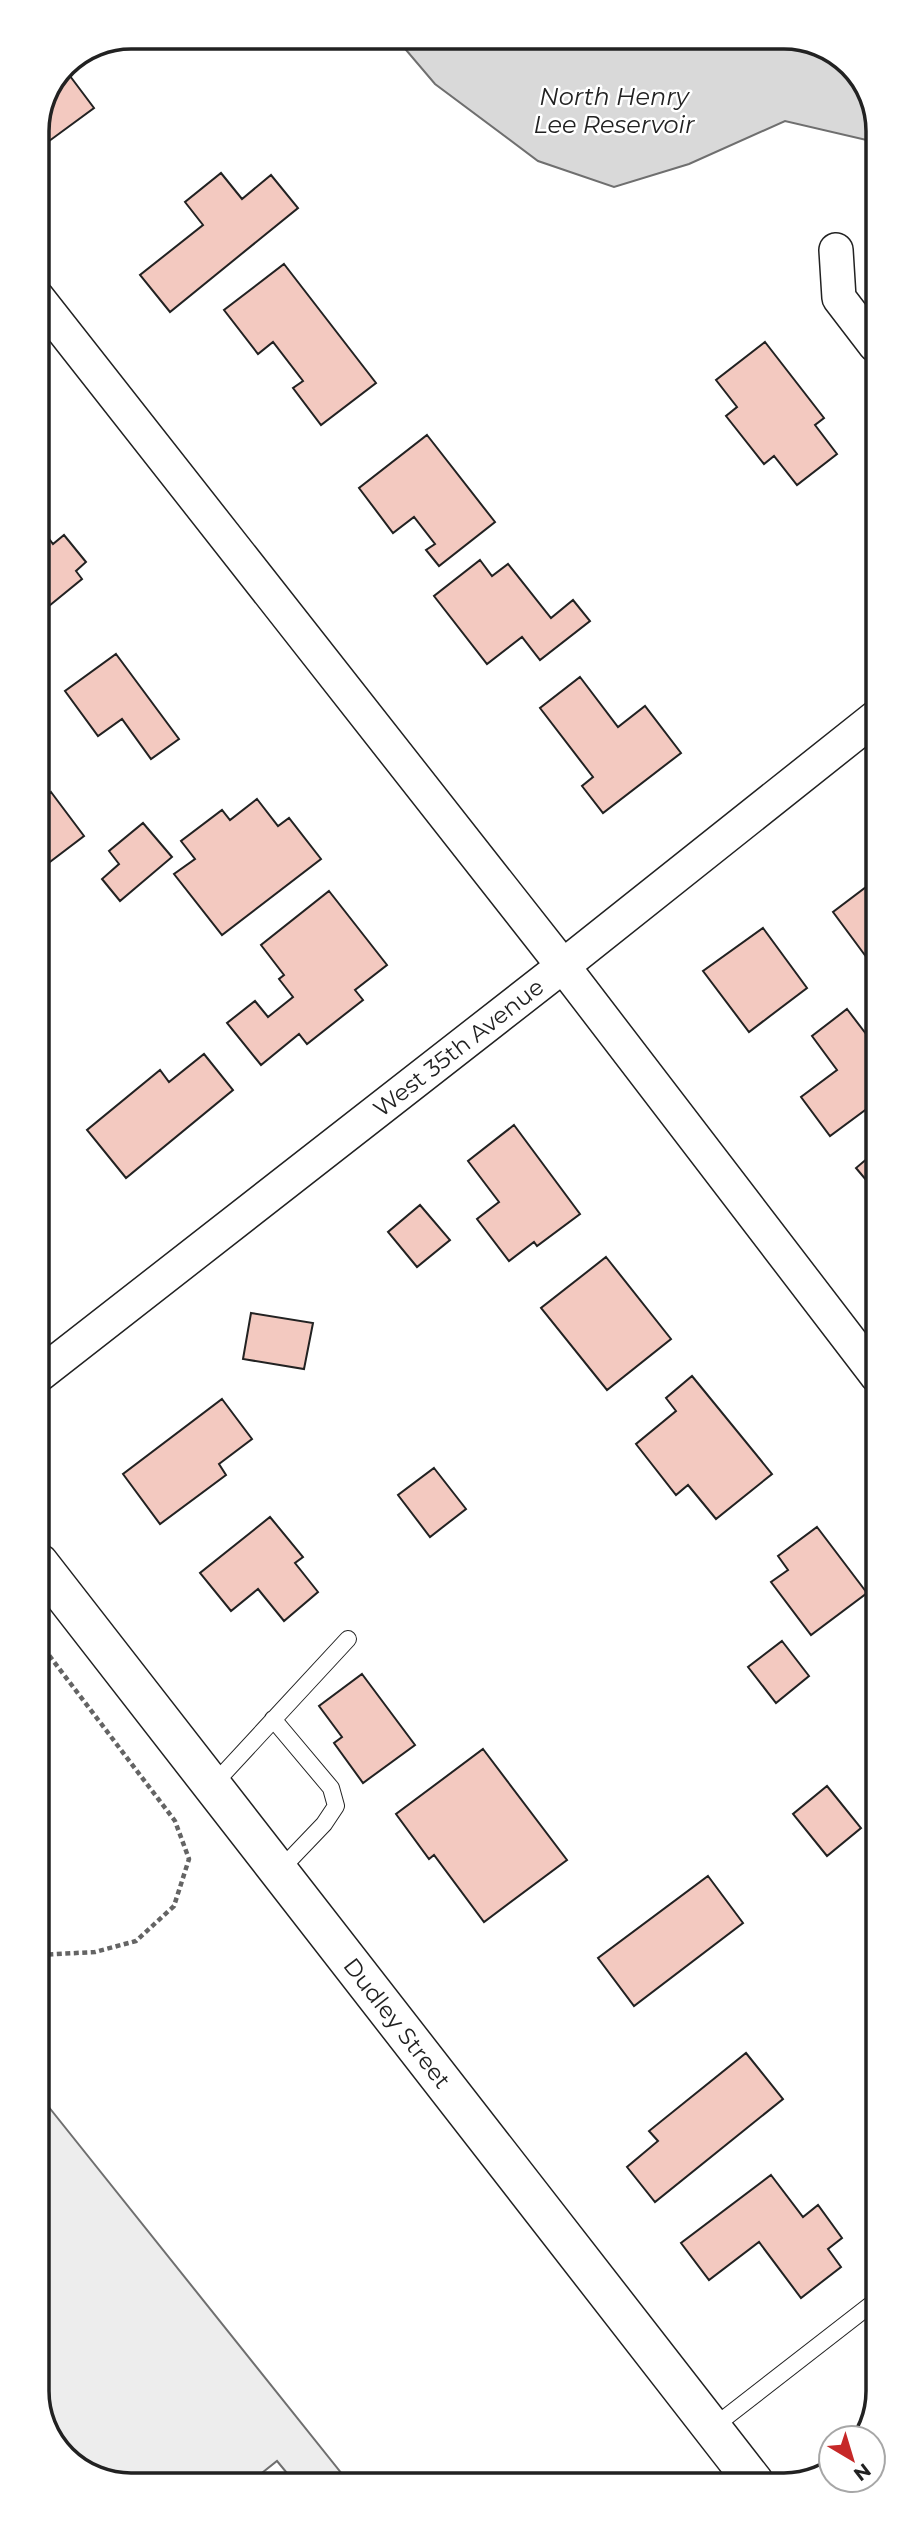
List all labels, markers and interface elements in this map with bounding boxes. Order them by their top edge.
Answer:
water label: North Henry Lee Reservoir [533,82,696,139]
street label: West 35th Avenue [368,973,549,1123]
street label: Dudley Street [337,1952,457,2094]
north arrow [817,2424,887,2494]
text: N [849,2458,875,2486]

